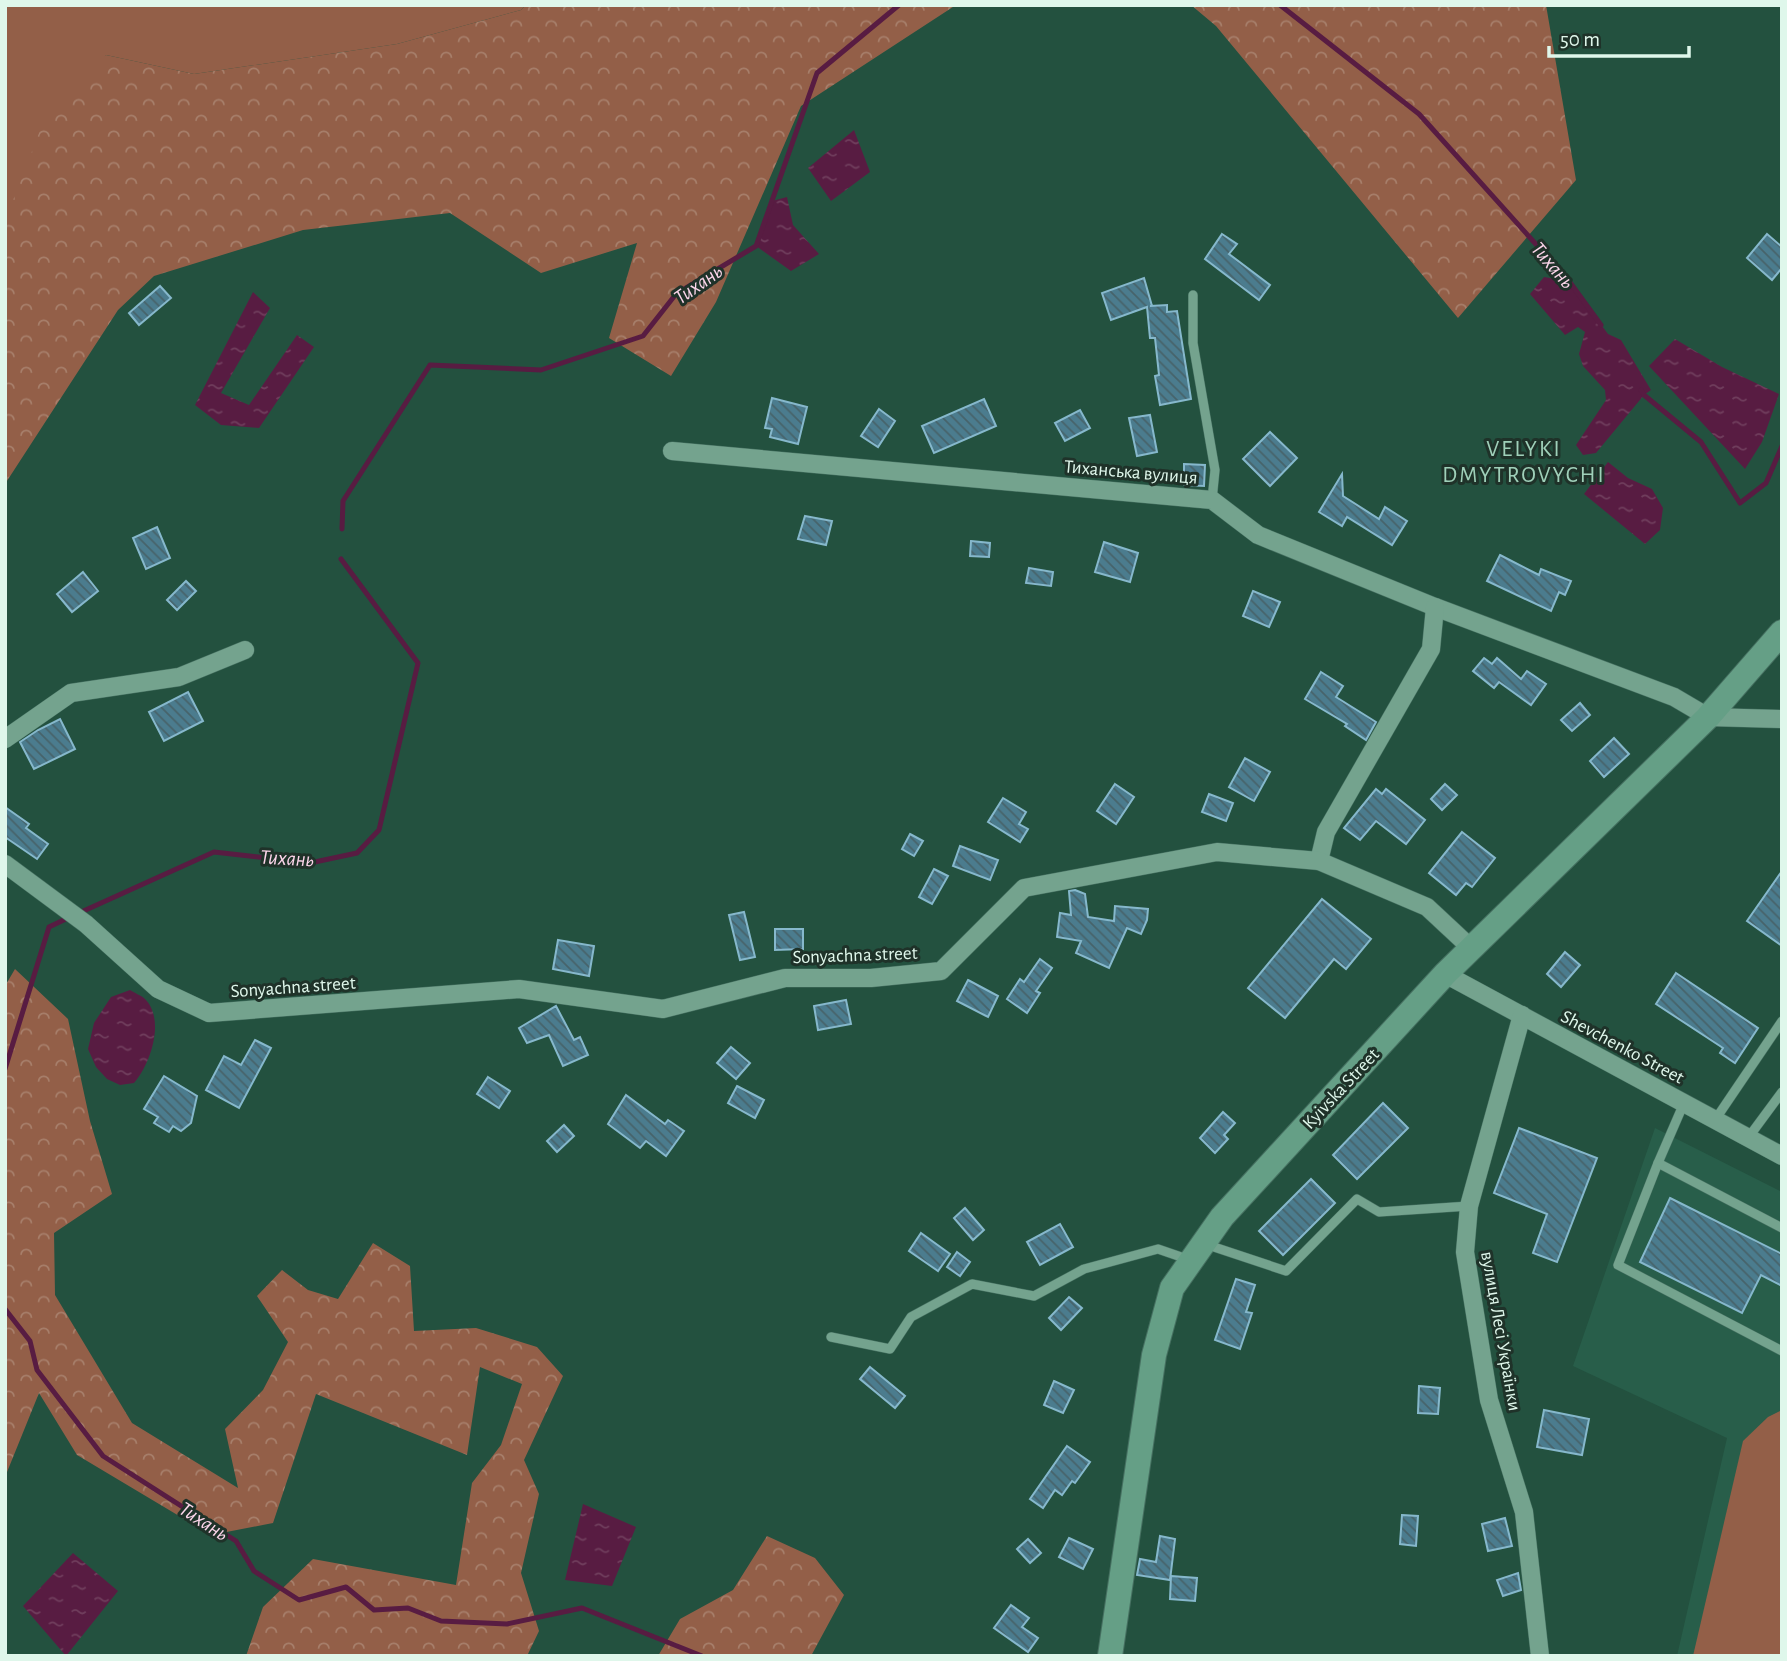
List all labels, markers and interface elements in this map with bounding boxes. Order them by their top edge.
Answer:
scale bar [1549,14,1689,58]
text: 50 m [1560,29,1600,50]
water label: Тихань [1527,238,1578,293]
water label: Тихань [670,260,726,308]
district label: VELYKI DMYTROVYCHI [1442,438,1606,487]
street label: Тиханська вулиця [1063,457,1198,488]
water label: Тихань [259,847,314,870]
street label: Sonyachna street [792,944,918,967]
street label: Sonyachna street [230,974,356,1001]
street label: Shevchenko Street [1558,1007,1687,1088]
street label: Kyivska Street [1299,1045,1383,1133]
street label: вулиця Лесі Українки [1477,1250,1524,1413]
water label: Тихань [175,1498,232,1545]

